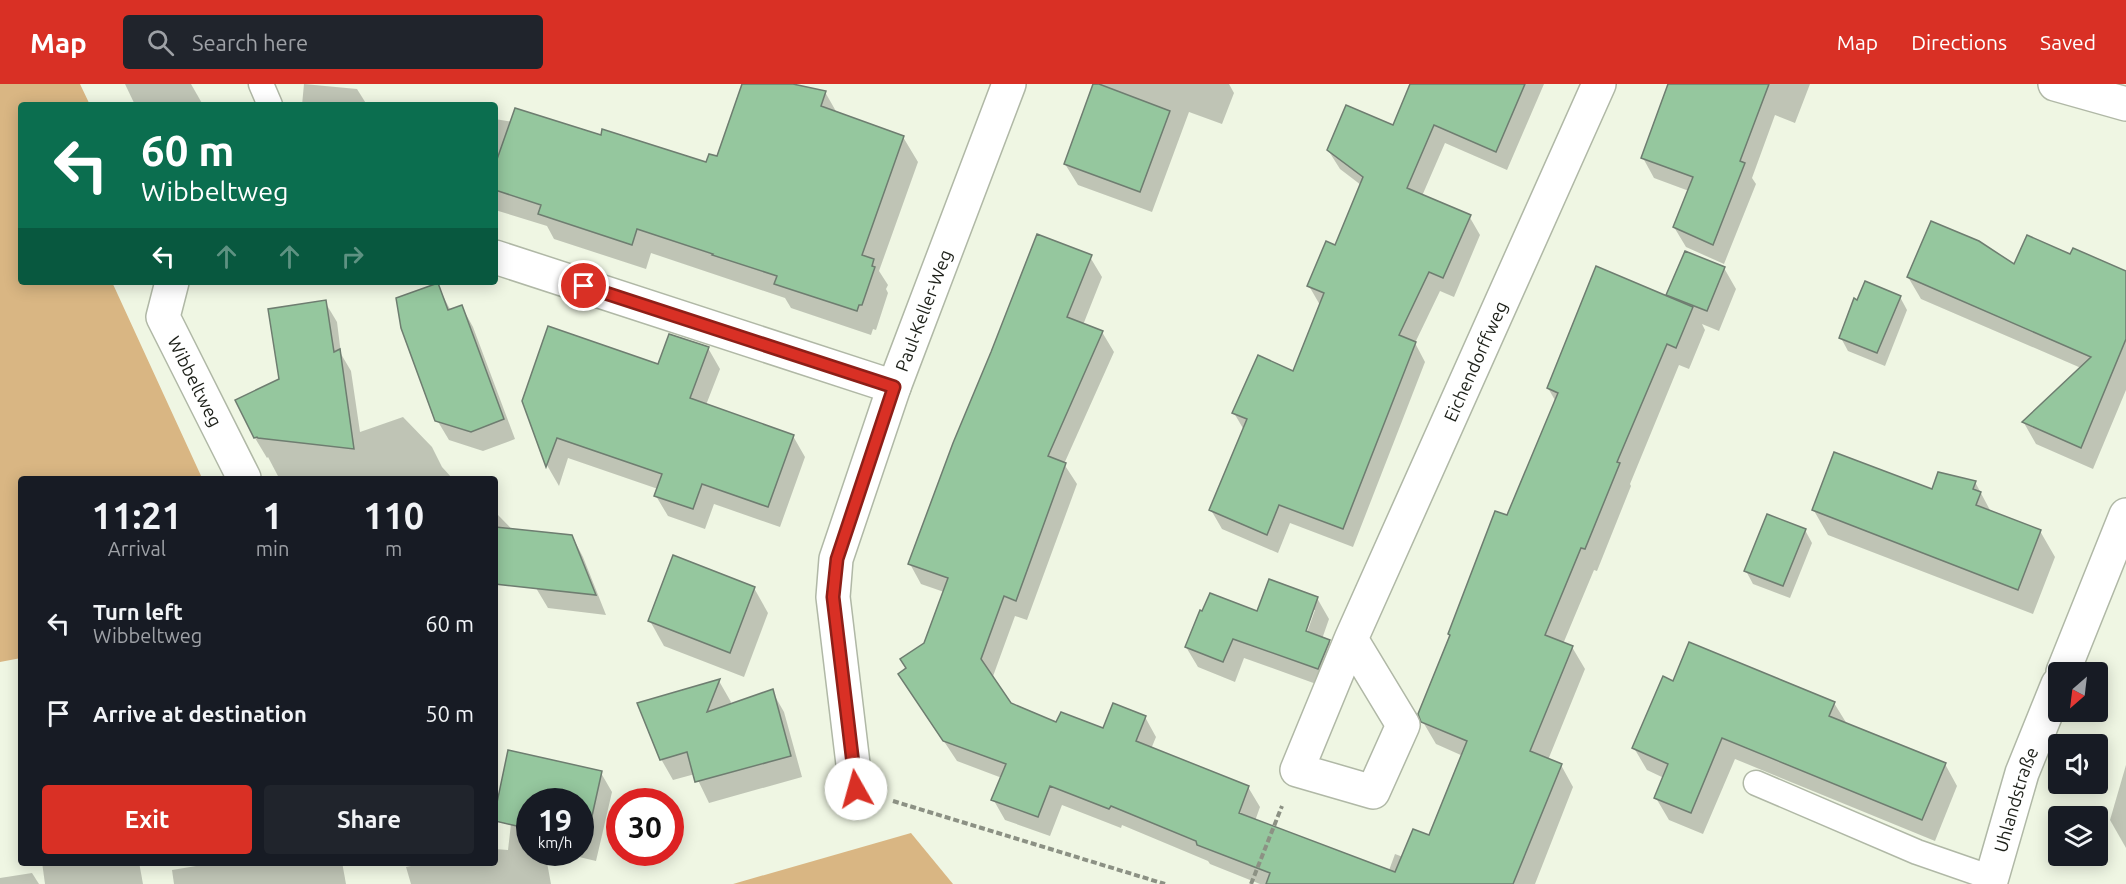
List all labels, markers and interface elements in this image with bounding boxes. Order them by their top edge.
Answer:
search box [123,15,543,69]
icon: search [144,26,177,59]
text: Map [30,27,87,58]
text: Search here [192,30,308,55]
text: Map [1837,30,1878,54]
text: Directions [1911,30,2007,54]
text: Saved [2040,30,2096,54]
icon: left [42,126,120,204]
text: 60 m [141,127,235,174]
text: Wibbeltweg [141,176,289,206]
icon: left [147,240,180,273]
icon: ahead [210,240,243,273]
icon: ahead [273,240,306,273]
icon: right [336,240,369,273]
street label: Paul-Keller-Weg [891,247,955,374]
pin [558,260,609,311]
icon: arrive [567,269,600,302]
street label: Eichendorffweg [1440,298,1511,424]
street label: Wibbeltweg [164,333,226,430]
text: 11:21 [92,495,182,536]
text: 1 [262,495,283,536]
text: 110 [363,495,424,536]
text: Arrival [108,537,166,560]
text: min [256,537,289,560]
text: m [385,537,402,560]
text: Turn left [93,599,183,624]
icon: left [42,607,75,640]
text: 60 m [425,611,474,636]
text: Wibbeltweg [93,624,202,647]
north arrow [2048,662,2108,722]
map controls [2048,662,2108,866]
icon: arrive [42,697,75,730]
text: Arrive at destination [93,701,307,726]
text: 50 m [425,701,474,726]
button: sound [2048,734,2108,794]
street label: Uhlandstraße [1990,744,2041,855]
position arrow [824,757,888,821]
button: Exit [42,785,252,854]
button: Share [264,785,474,854]
speed limit sign: 30 [606,788,684,866]
text: 19 [538,803,572,837]
button: layers [2048,806,2108,866]
text: km/h [538,834,572,851]

